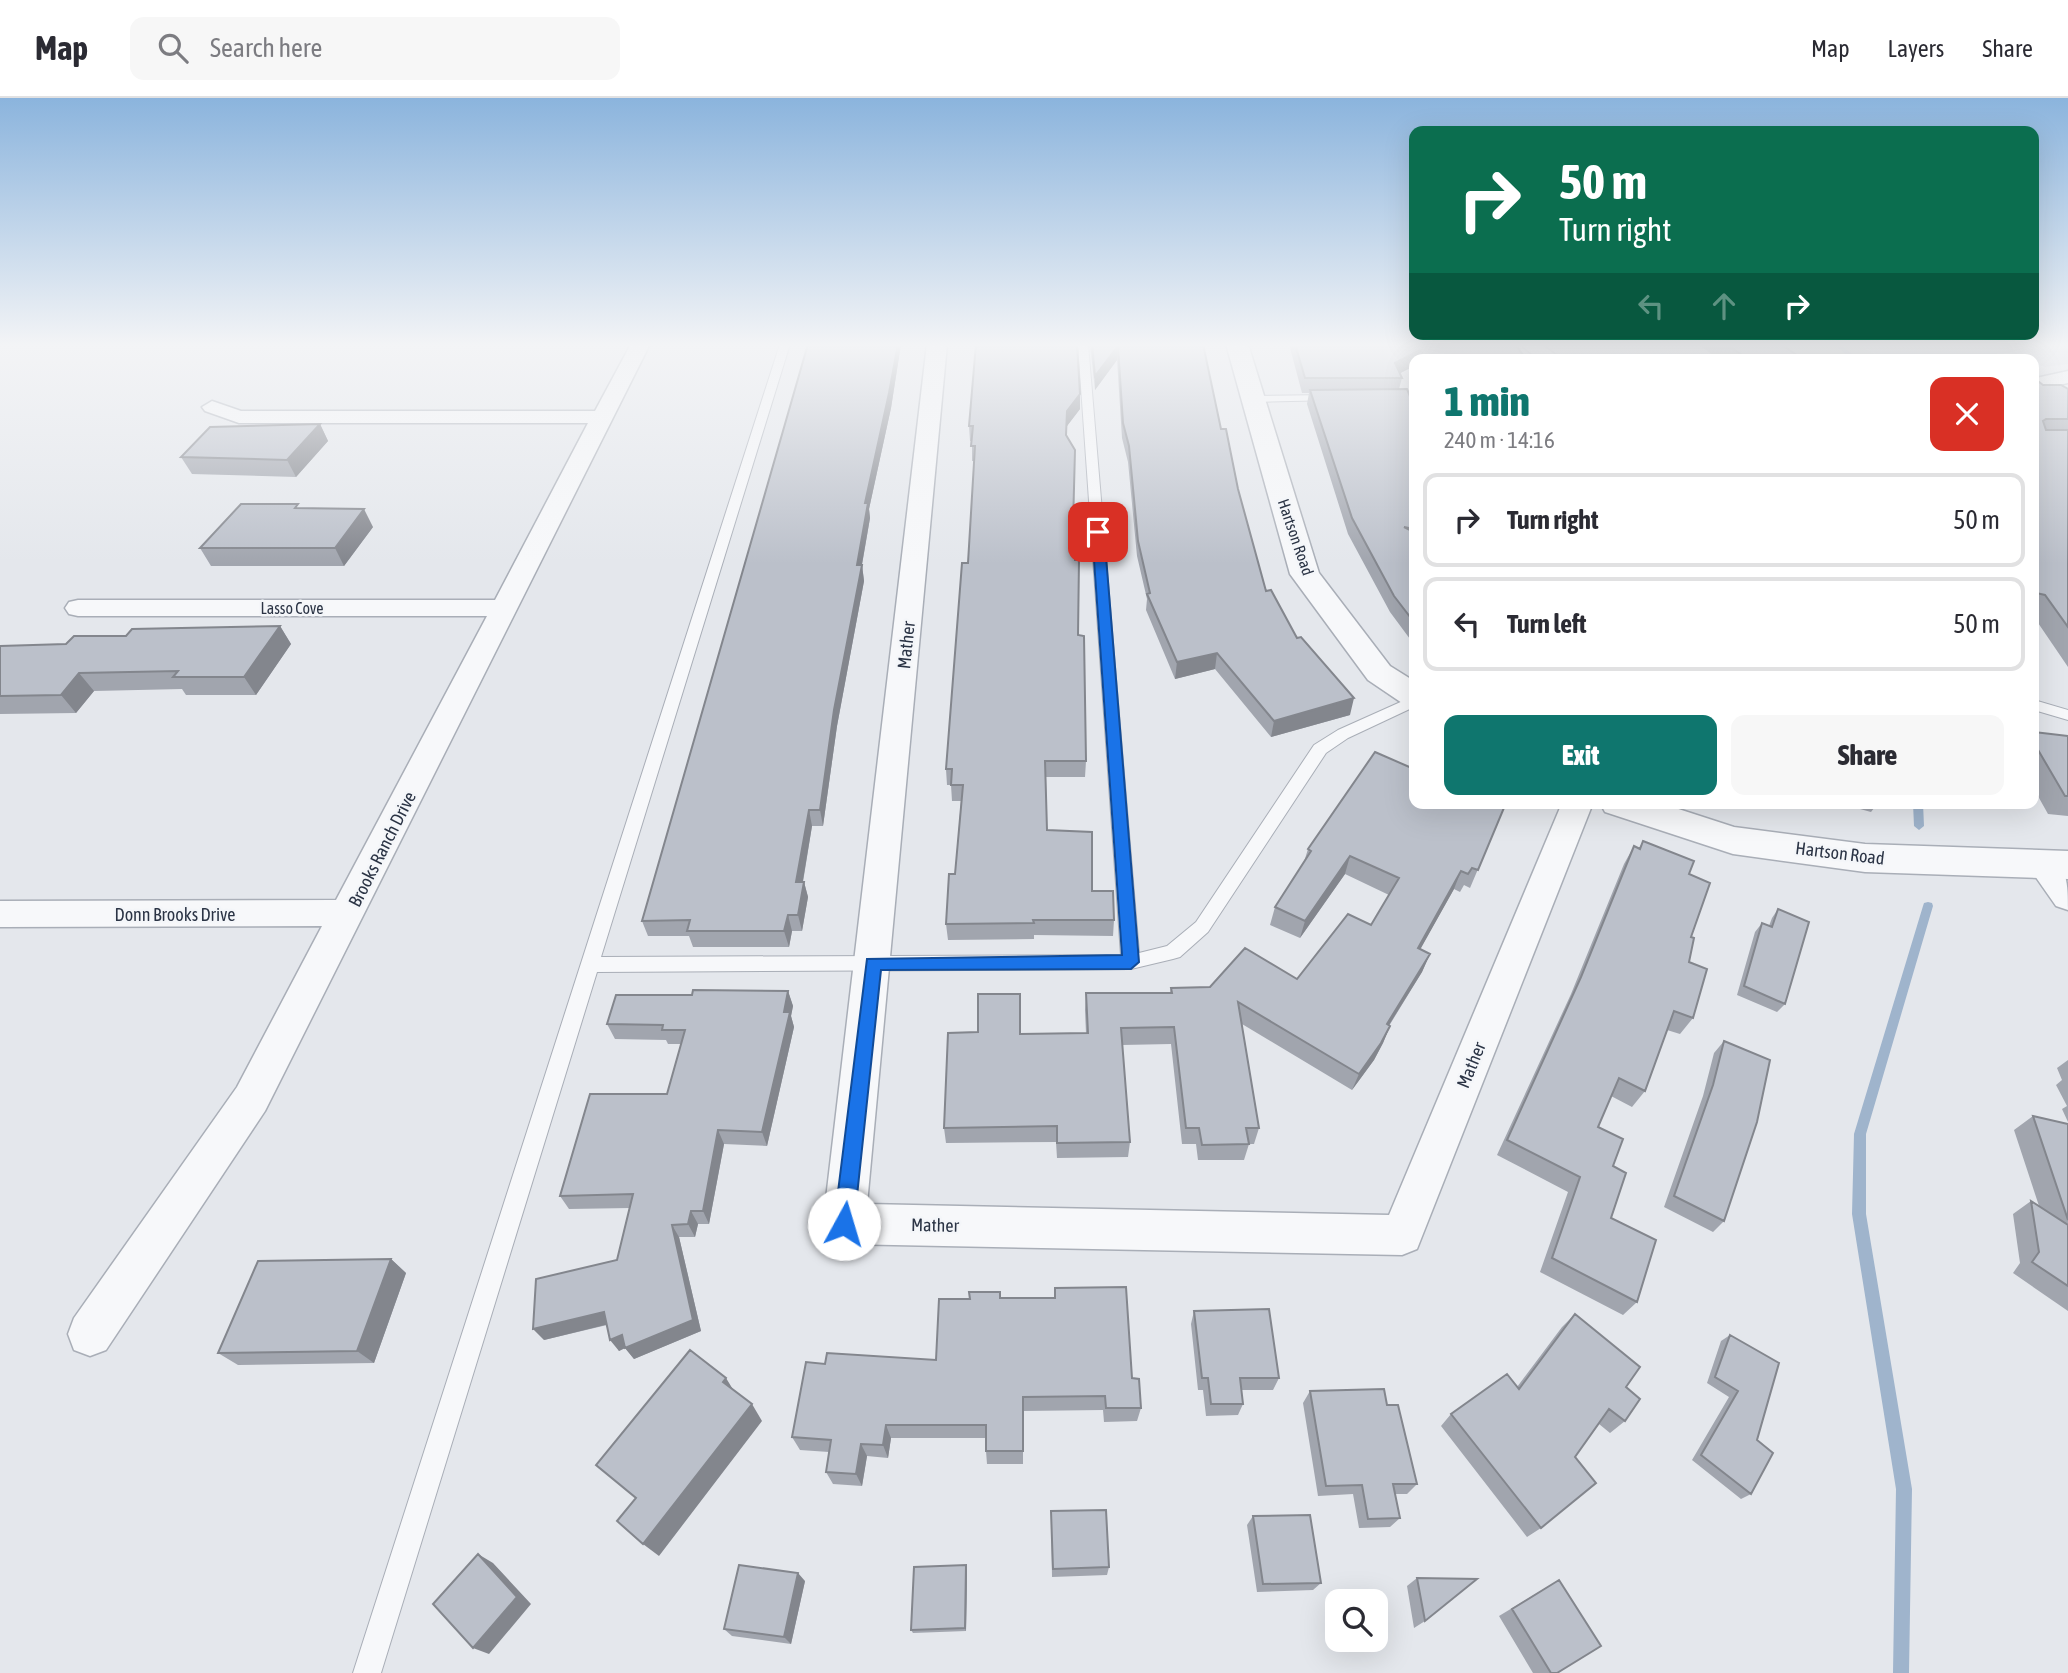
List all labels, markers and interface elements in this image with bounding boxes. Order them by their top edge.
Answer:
search box [130,17,620,80]
text: Map [35,29,88,67]
icon: search [154,29,192,67]
text: Search here [210,33,322,63]
text: Map [1811,35,1850,62]
text: Layers [1888,35,1944,62]
text: Share [1982,35,2033,62]
text: 50 m [1559,153,1647,209]
icon: right [1444,154,1535,245]
text: Turn right [1559,211,1672,248]
icon: left [1632,287,1670,325]
icon: ahead [1705,287,1743,325]
icon: right [1778,287,1816,325]
text: 1 min [1444,377,1530,425]
button: close [1930,377,2004,451]
text: 240 m · 14:16 [1444,427,1555,453]
street label: Hartson Road [1275,496,1317,578]
icon: right [1448,501,1486,539]
pin [1068,502,1128,562]
text: Turn right [1507,505,1598,535]
text: 50 m [1953,505,2000,535]
icon: arrive [1079,513,1117,551]
street label: Lasso Cove [261,599,323,617]
icon: left [1448,605,1486,643]
text: Turn left [1507,609,1587,639]
text: 50 m [1953,609,2000,639]
street label: Mather [893,619,919,670]
button: Exit [1444,715,1717,795]
button: Share [1731,715,2004,795]
street label: Brooks Ranch Drive [344,788,420,910]
street label: Hartson Road [1794,837,1886,869]
street label: Donn Brooks Drive [115,904,235,925]
street label: Mather [1452,1038,1490,1091]
position arrow [807,1187,881,1261]
street label: Mather [911,1214,960,1236]
map controls [1325,1589,1388,1652]
button: search [1325,1589,1388,1652]

